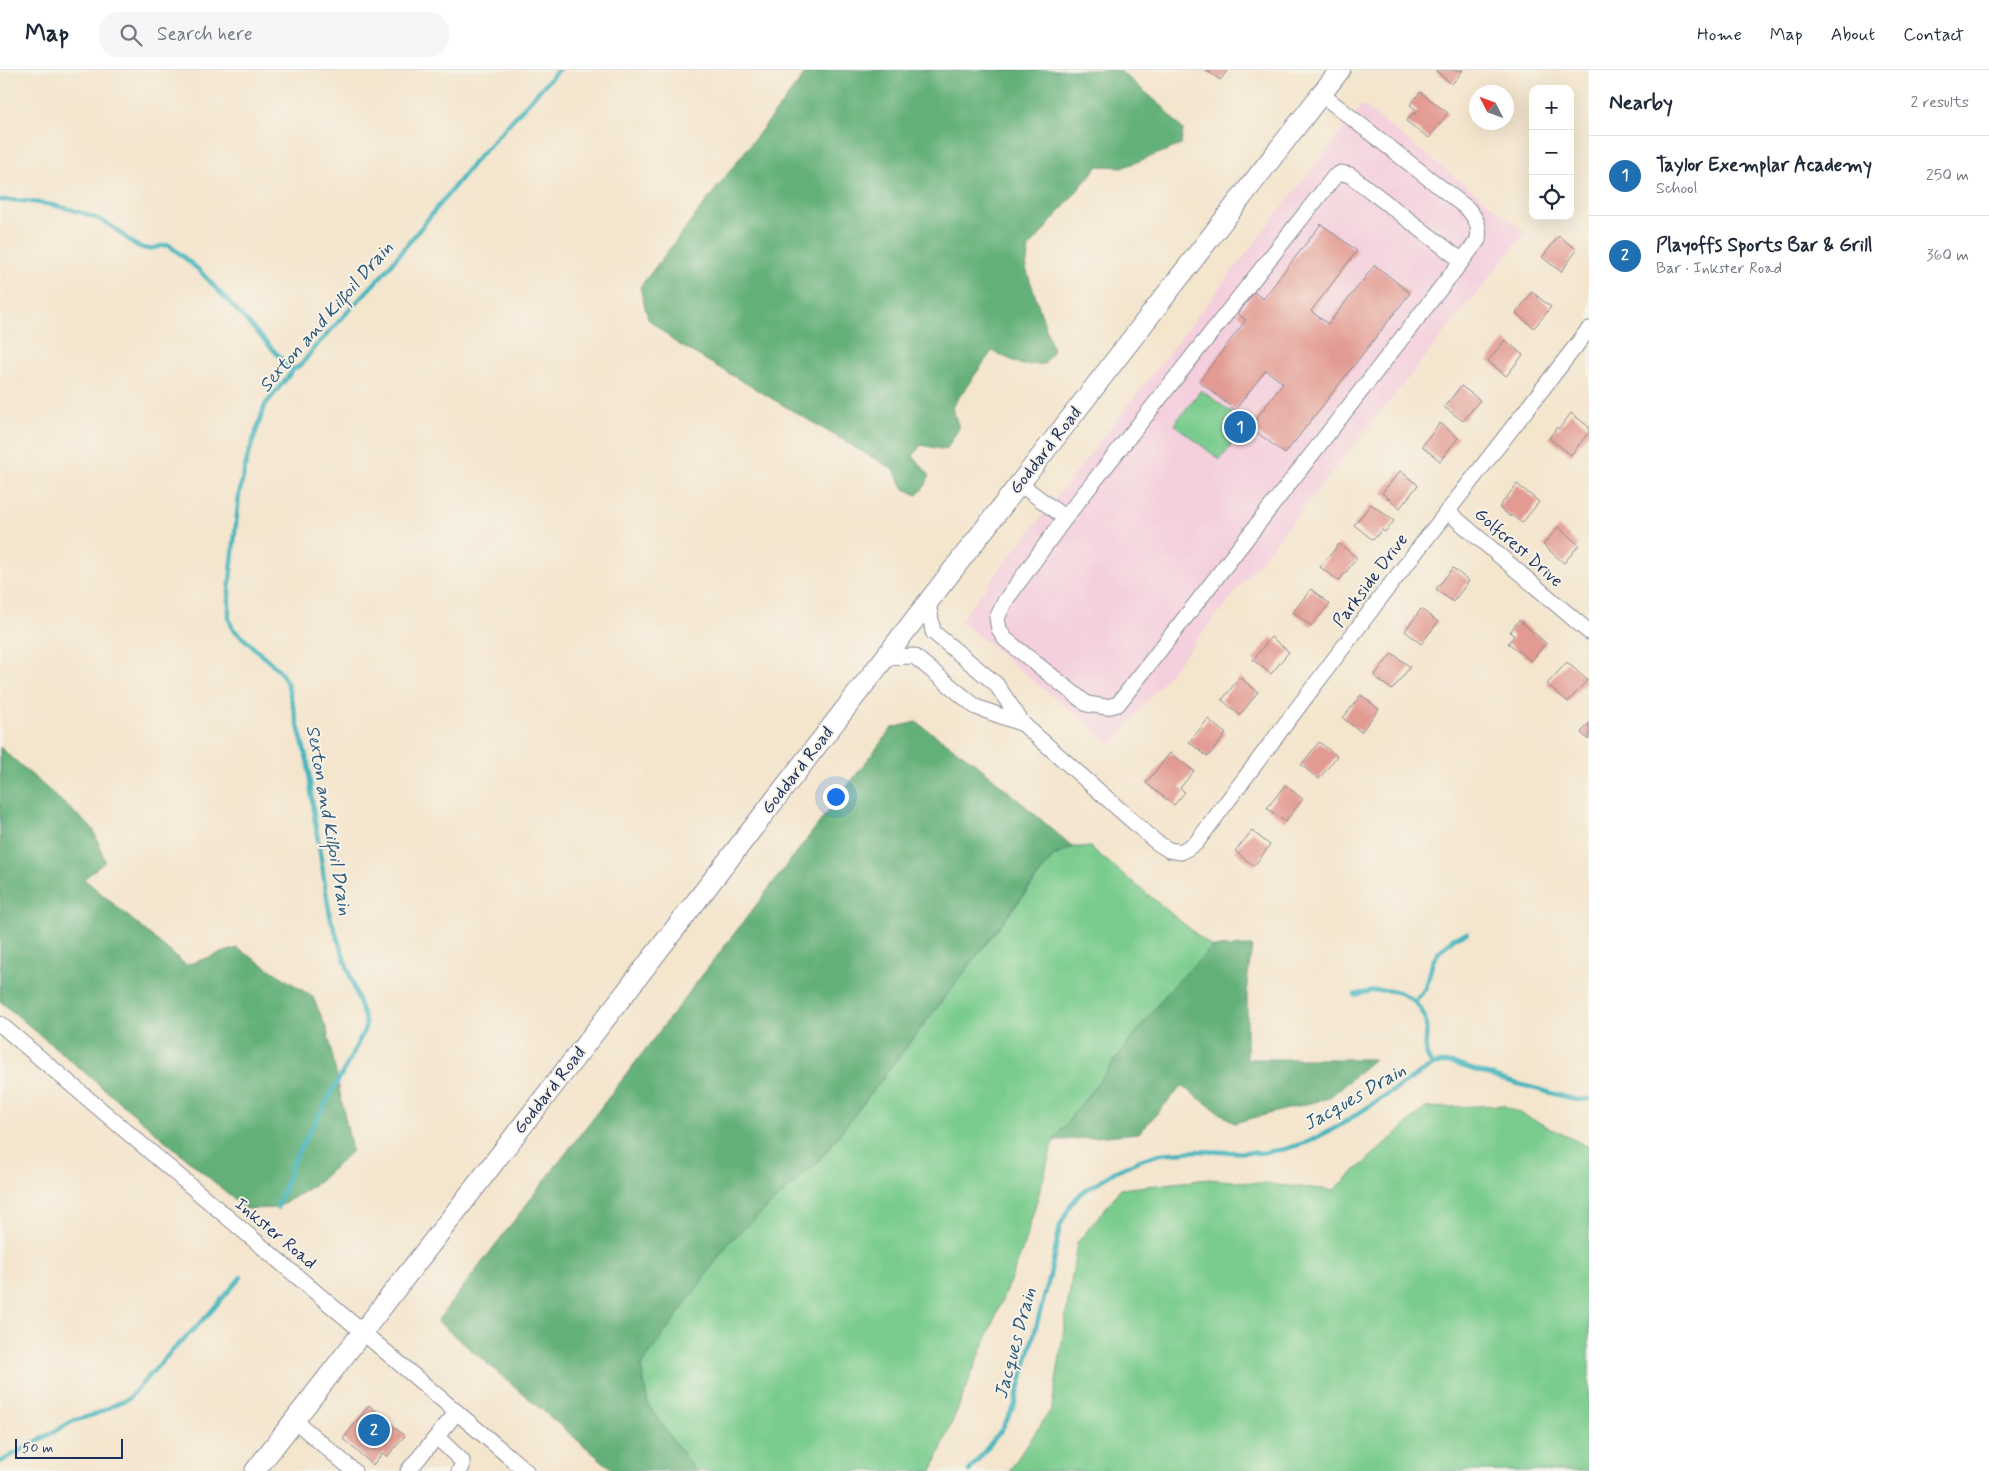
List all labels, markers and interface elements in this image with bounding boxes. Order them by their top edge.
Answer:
search box [99,12,449,57]
text: Map [25,19,69,50]
icon: search [117,21,145,49]
text: Search here [157,22,253,47]
text: Home [1697,23,1742,47]
text: Map [1770,23,1803,47]
text: About [1831,23,1875,47]
text: Contact [1903,23,1964,47]
north arrow [1469,85,1514,130]
map controls [1529,85,1574,220]
button: + [1529,85,1574,130]
text: Nearby [1609,89,1673,117]
text: 2 results [1911,92,1969,113]
button: − [1529,130,1574,175]
text: Taylor Exemplar Academy [1656,153,1872,178]
text: 1 [1621,165,1629,186]
text: 250 m [1926,165,1969,186]
button: locate [1529,175,1574,220]
text: School [1656,178,1697,199]
text: Playoffs Sports Bar & Grill [1656,233,1873,258]
water label: Sexton and Kilfoil Drain [253,236,400,399]
text: 2 [1621,245,1629,266]
text: 360 m [1926,245,1969,266]
text: Bar · Inkster Road [1656,258,1782,279]
street label: Goddard Road [1004,402,1088,499]
pin: 1 [1224,408,1256,446]
street label: Golfcrest Drive [1469,503,1568,593]
street label: Parkside Drive [1328,529,1414,633]
street label: Goddard Road [756,722,840,819]
water label: Sexton and Kilfoil Drain [298,723,358,918]
your location [823,784,849,810]
street label: Goddard Road [508,1042,592,1139]
water label: Jacques Drain [1299,1058,1411,1137]
street label: Inkster Road [229,1192,321,1275]
water label: Jacques Drain [989,1285,1042,1402]
pin: 2 [358,1411,390,1449]
scale bar [15,1436,122,1459]
text: 50 m [22,1439,53,1457]

